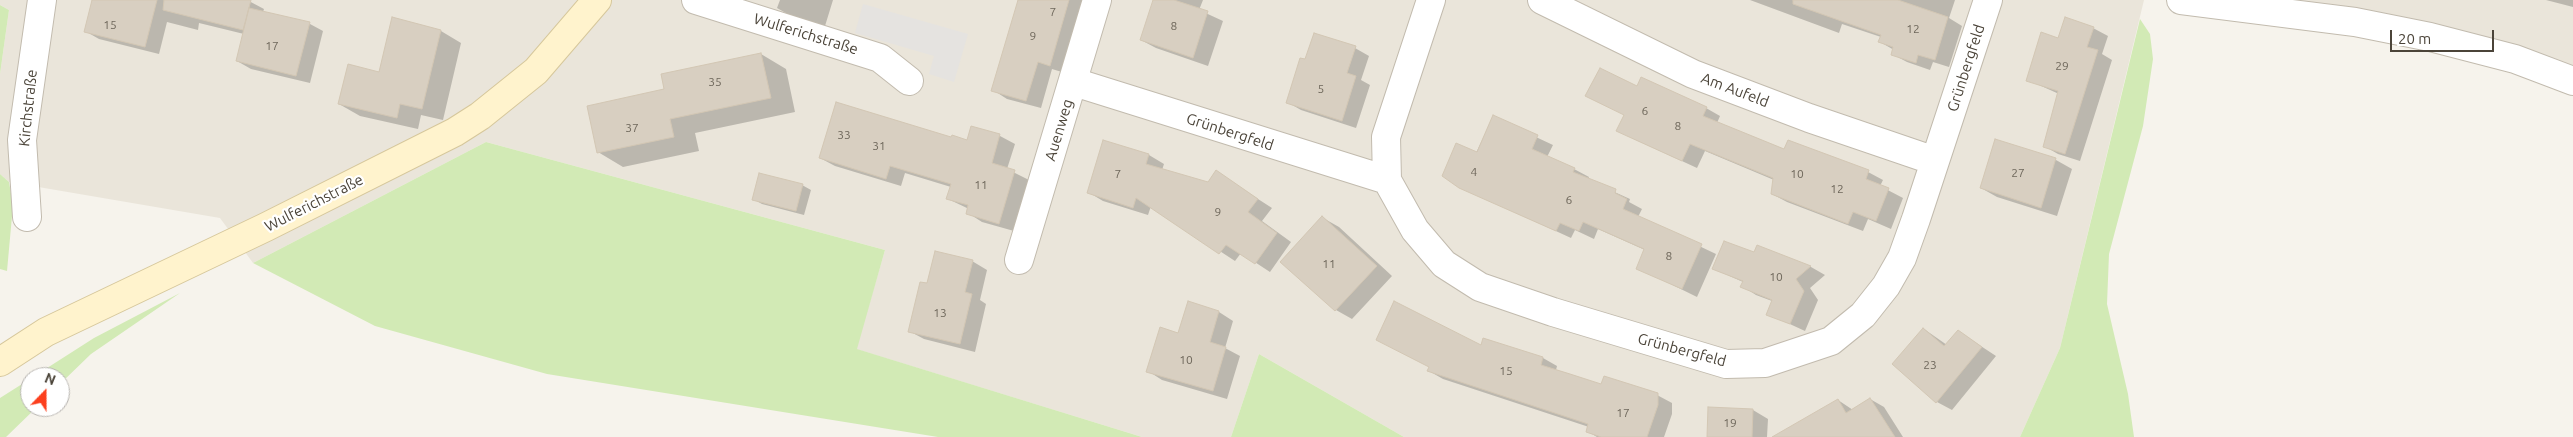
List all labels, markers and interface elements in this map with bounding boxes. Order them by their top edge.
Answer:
house number: 7 [1050,5,1056,19]
street label: Wulferichstraße [752,10,860,58]
house number: 15 [103,18,117,32]
house number: 8 [1171,19,1177,33]
scale bar [2393,20,2497,52]
house number: 12 [1906,22,1920,36]
street label: Grünbergfeld [1943,22,1989,114]
house number: 9 [1030,29,1036,43]
text: 20 m [2398,30,2431,47]
house number: 17 [265,39,279,53]
house number: 29 [2055,59,2069,73]
street label: Kirchstraße [15,69,41,147]
street label: Am Aufeld [1699,69,1771,111]
house number: 35 [708,75,722,89]
house number: 5 [1318,82,1324,96]
street label: Auenweg [1041,97,1077,163]
house number: 6 [1642,104,1648,118]
street label: Grünbergfeld [1184,109,1276,155]
house number: 8 [1675,119,1681,133]
house number: 37 [625,121,639,135]
house number: 33 [837,128,851,142]
house number: 31 [872,139,886,153]
house number: 4 [1471,165,1477,179]
house number: 27 [2011,166,2025,180]
house number: 7 [1115,167,1121,181]
house number: 10 [1790,167,1804,181]
street label: Wulferichstraße [262,170,366,236]
house number: 11 [974,178,988,192]
house number: 12 [1830,182,1844,196]
house number: 6 [1566,193,1572,207]
house number: 9 [1215,205,1221,219]
house number: 8 [1666,249,1672,263]
house number: 11 [1322,257,1336,271]
house number: 10 [1769,270,1783,284]
house number: 13 [933,306,947,320]
street label: Grünbergfeld [1636,330,1728,370]
house number: 10 [1179,353,1193,367]
house number: 23 [1923,358,1937,372]
house number: 15 [1499,364,1513,378]
north arrow [20,367,70,417]
text: N [42,370,58,388]
house number: 17 [1616,406,1630,420]
house number: 19 [1723,416,1737,430]

